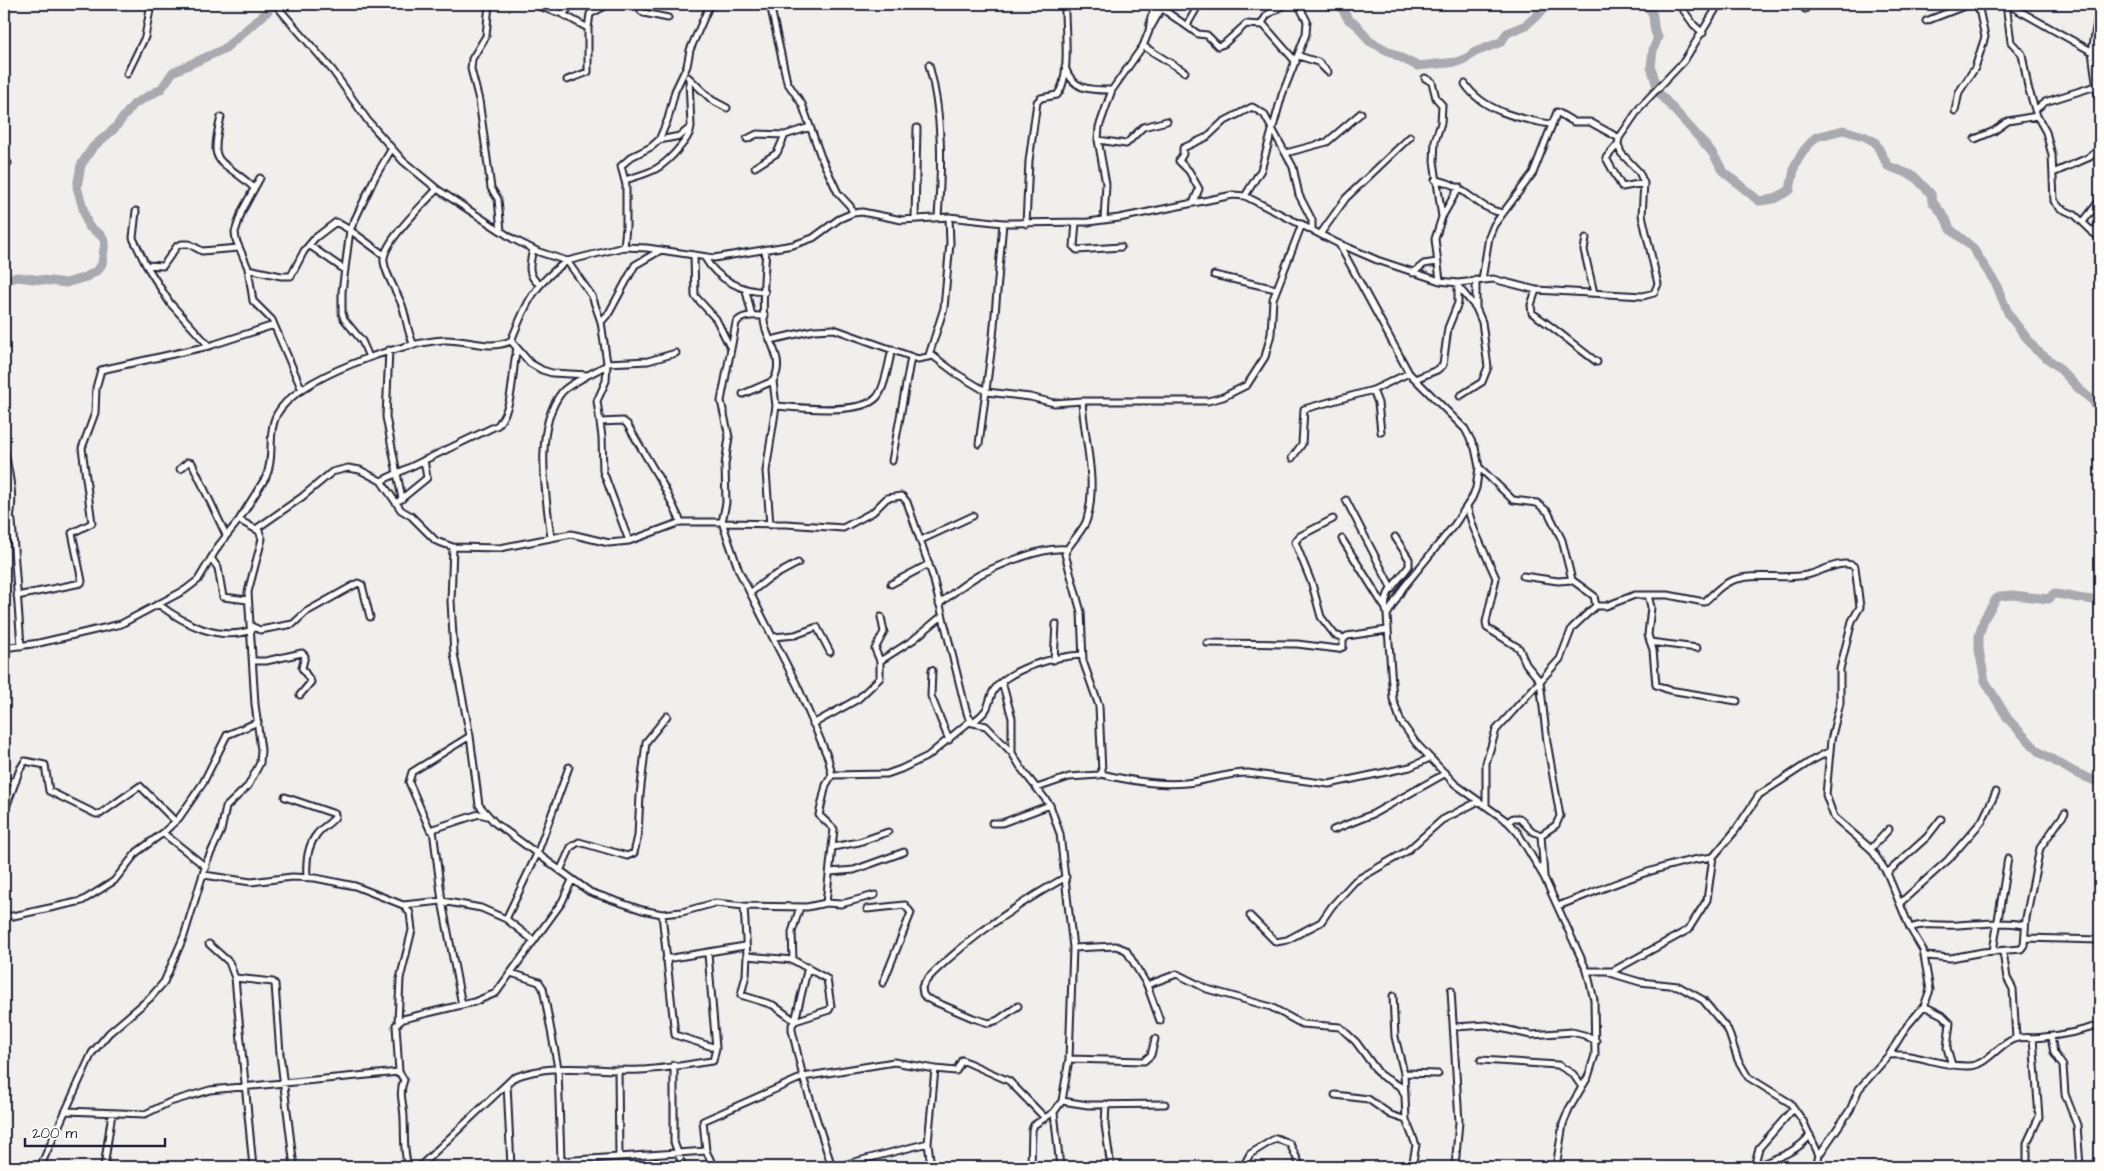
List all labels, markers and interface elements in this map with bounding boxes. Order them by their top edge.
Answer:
scale bar [25,1116,165,1148]
text: 200 m [32,1123,78,1144]

